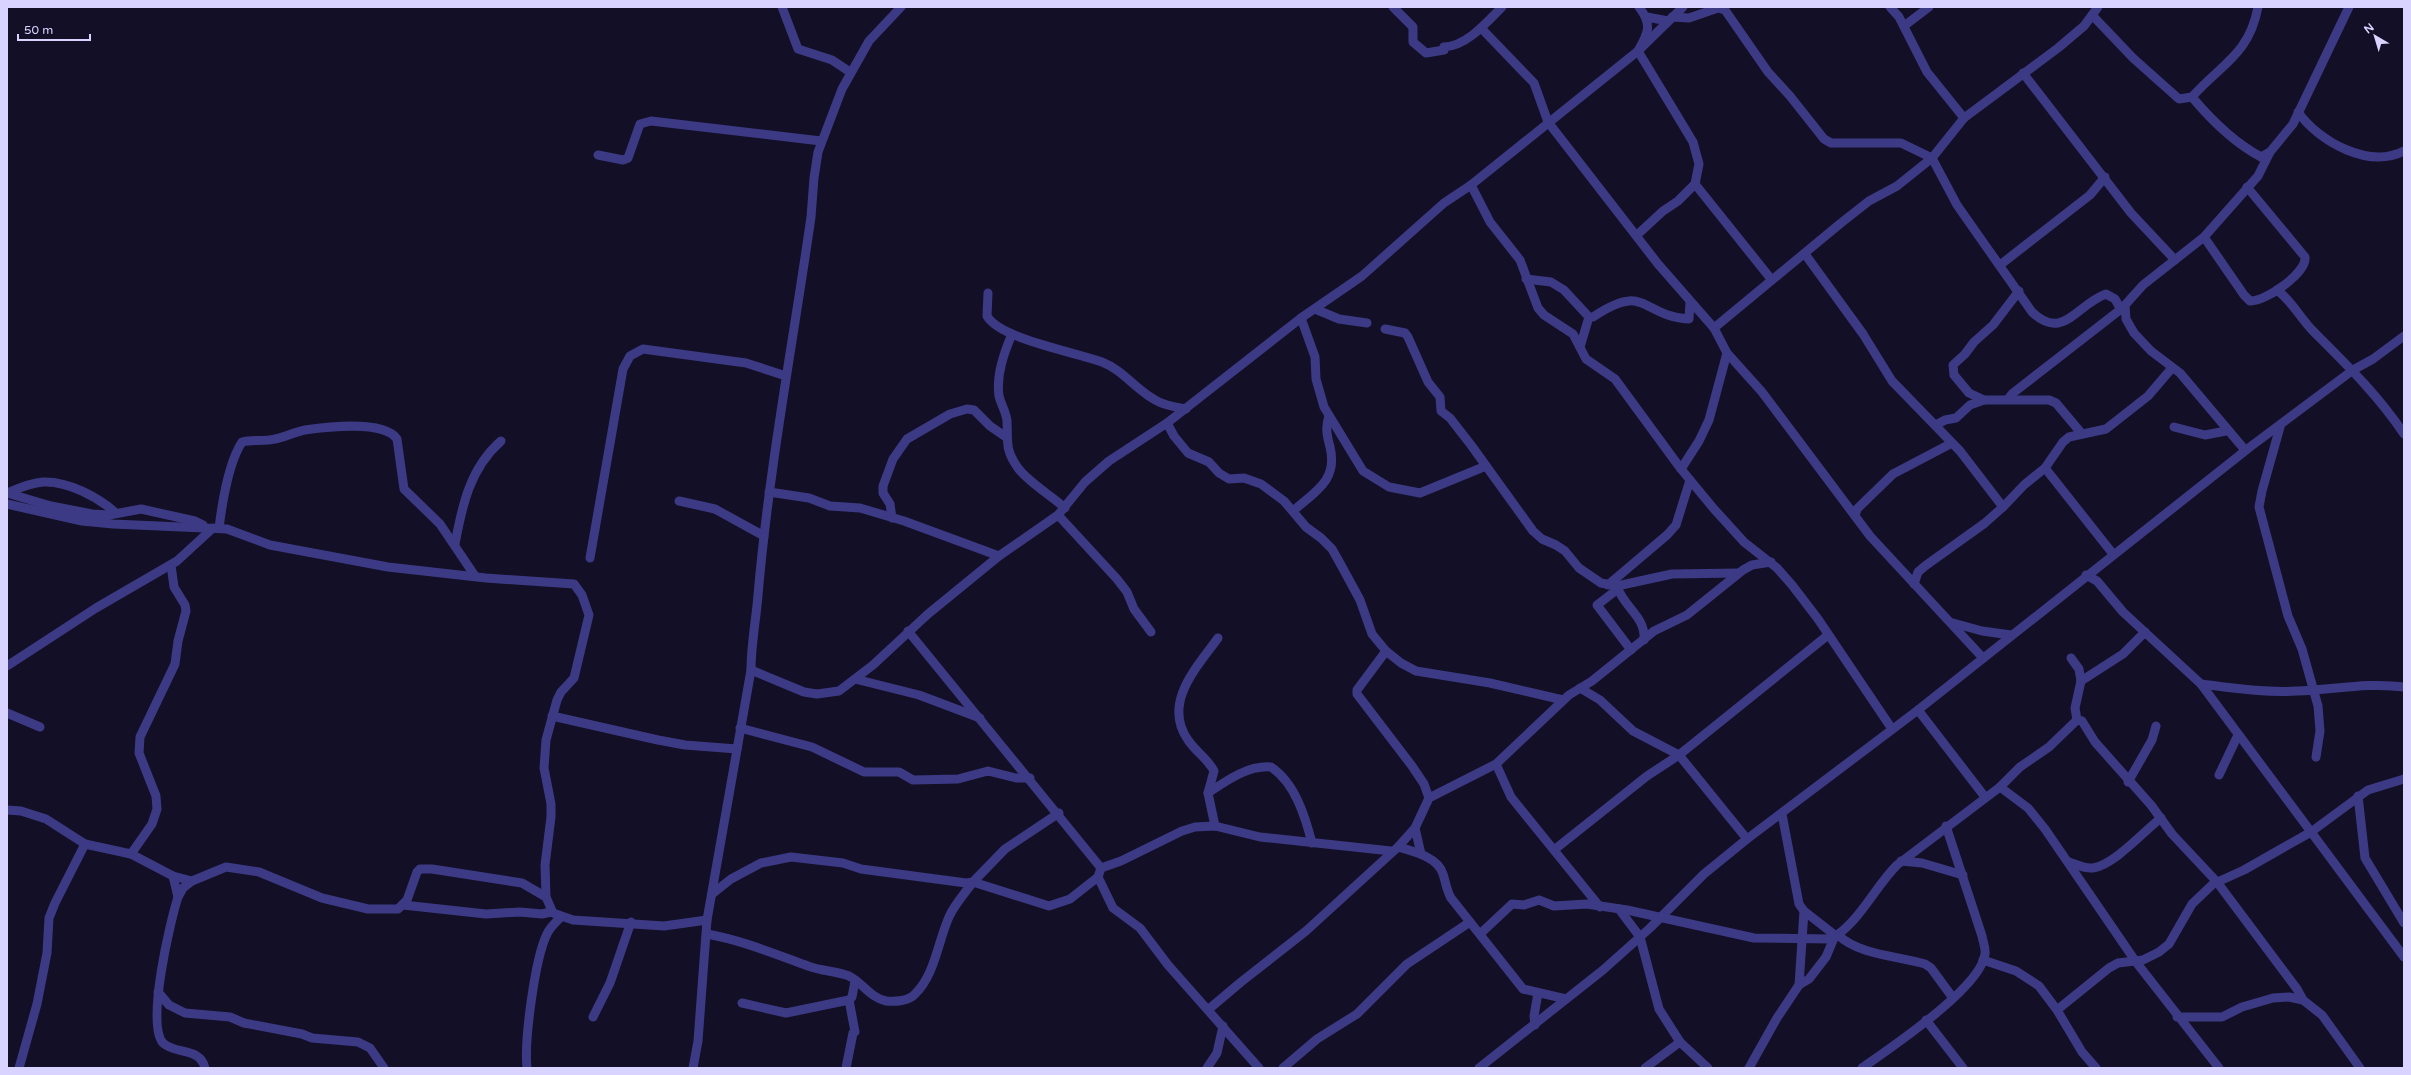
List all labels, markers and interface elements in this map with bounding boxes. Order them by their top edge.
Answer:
scale bar [18,16,90,42]
north arrow [2355,16,2395,56]
text: N [2362,21,2377,36]
text: 50 m [24,23,53,37]

